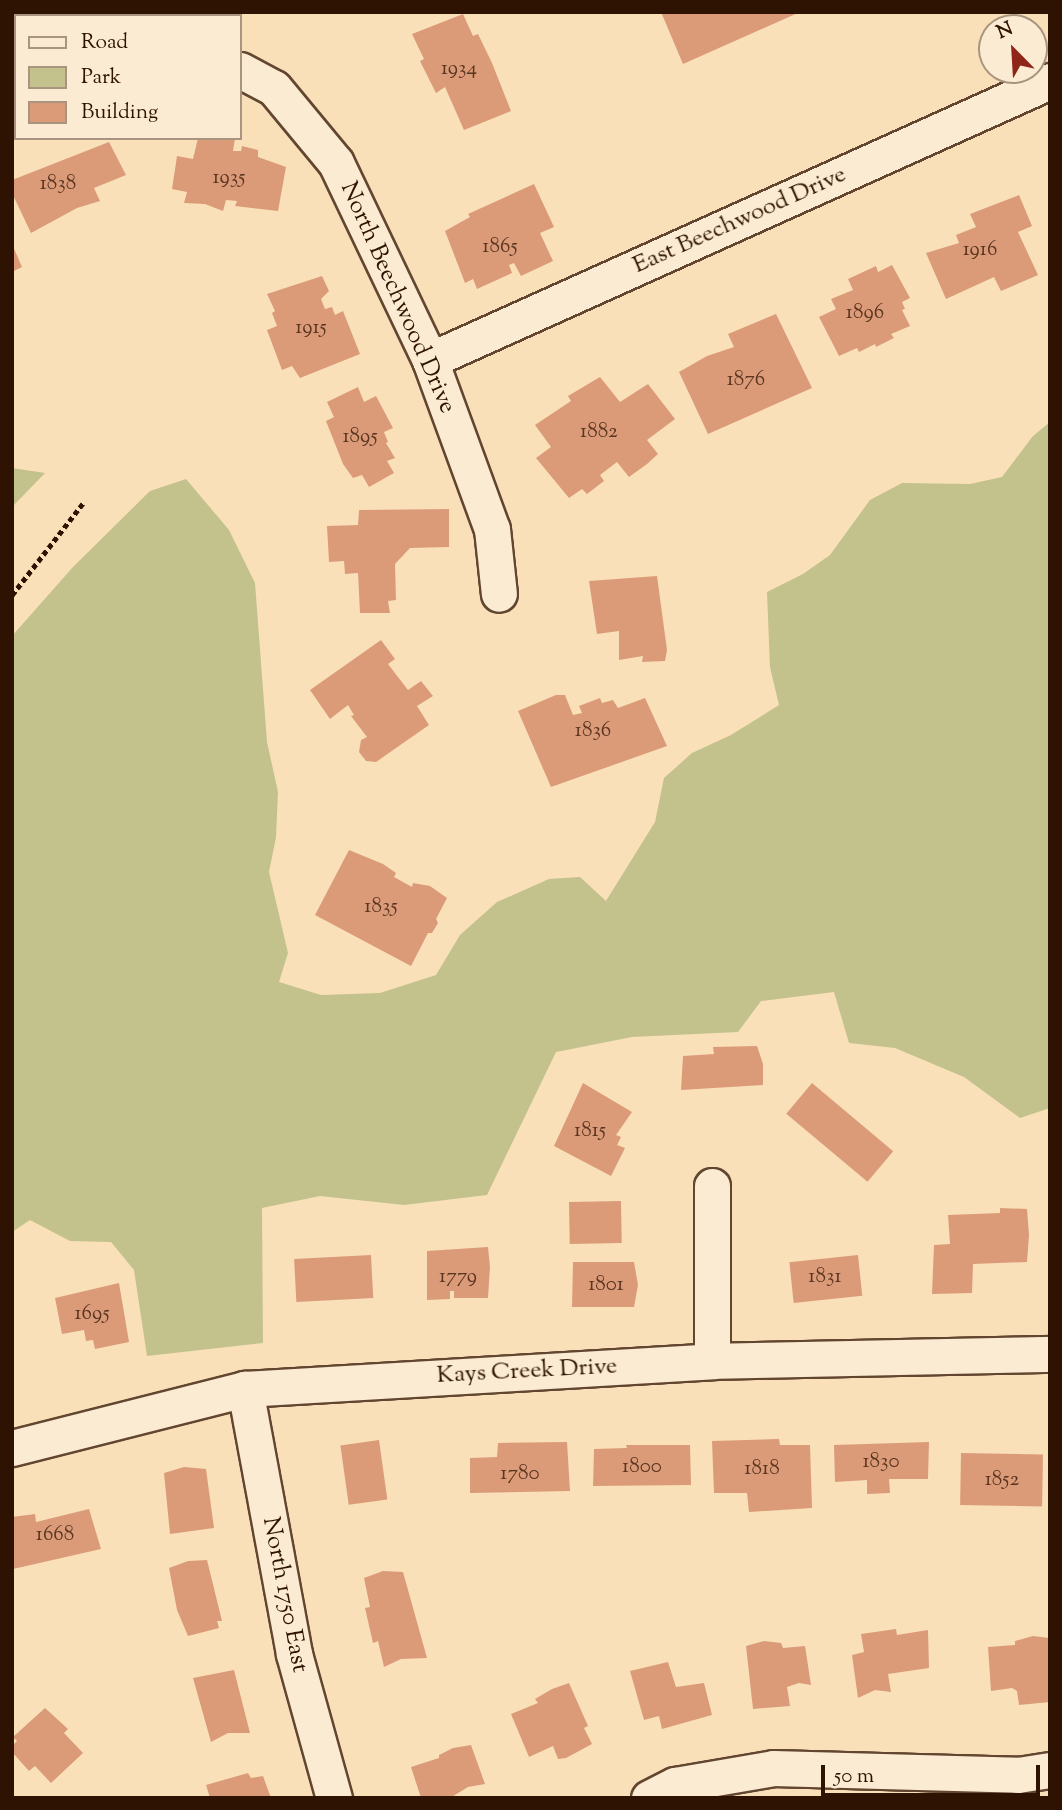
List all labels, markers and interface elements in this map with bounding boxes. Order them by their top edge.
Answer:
legend [14,14,242,140]
north arrow [978,14,1048,84]
text: N [993,16,1017,47]
text: Road [81,28,128,58]
house number: 1934 [441,56,477,82]
text: Park [81,63,121,93]
text: Building [81,98,158,128]
street label: East Beechwood Drive [629,161,851,281]
house number: 1935 [213,165,245,191]
house number: 1838 [40,171,76,197]
street label: North Beechwood Drive [333,178,461,418]
house number: 1865 [482,234,518,260]
house number: 1916 [963,237,997,263]
house number: 1896 [846,300,884,326]
house number: 1915 [295,315,327,341]
house number: 1876 [727,367,765,393]
house number: 1882 [580,419,618,445]
house number: 1895 [342,424,378,450]
house number: 1836 [575,718,611,744]
house number: 1835 [364,894,398,920]
house number: 1815 [574,1118,606,1144]
house number: 1779 [439,1264,477,1290]
house number: 1831 [808,1264,842,1290]
house number: 1801 [588,1272,624,1298]
house number: 1695 [74,1301,110,1327]
street label: Kays Creek Drive [436,1353,618,1391]
house number: 1830 [862,1449,900,1475]
house number: 1800 [622,1454,662,1480]
house number: 1818 [744,1456,780,1482]
house number: 1780 [500,1461,540,1487]
house number: 1852 [985,1467,1019,1493]
street label: North 1750 East [255,1515,313,1675]
house number: 1668 [36,1522,74,1548]
scale bar [824,1750,1043,1794]
text: 50 m [834,1762,874,1792]

